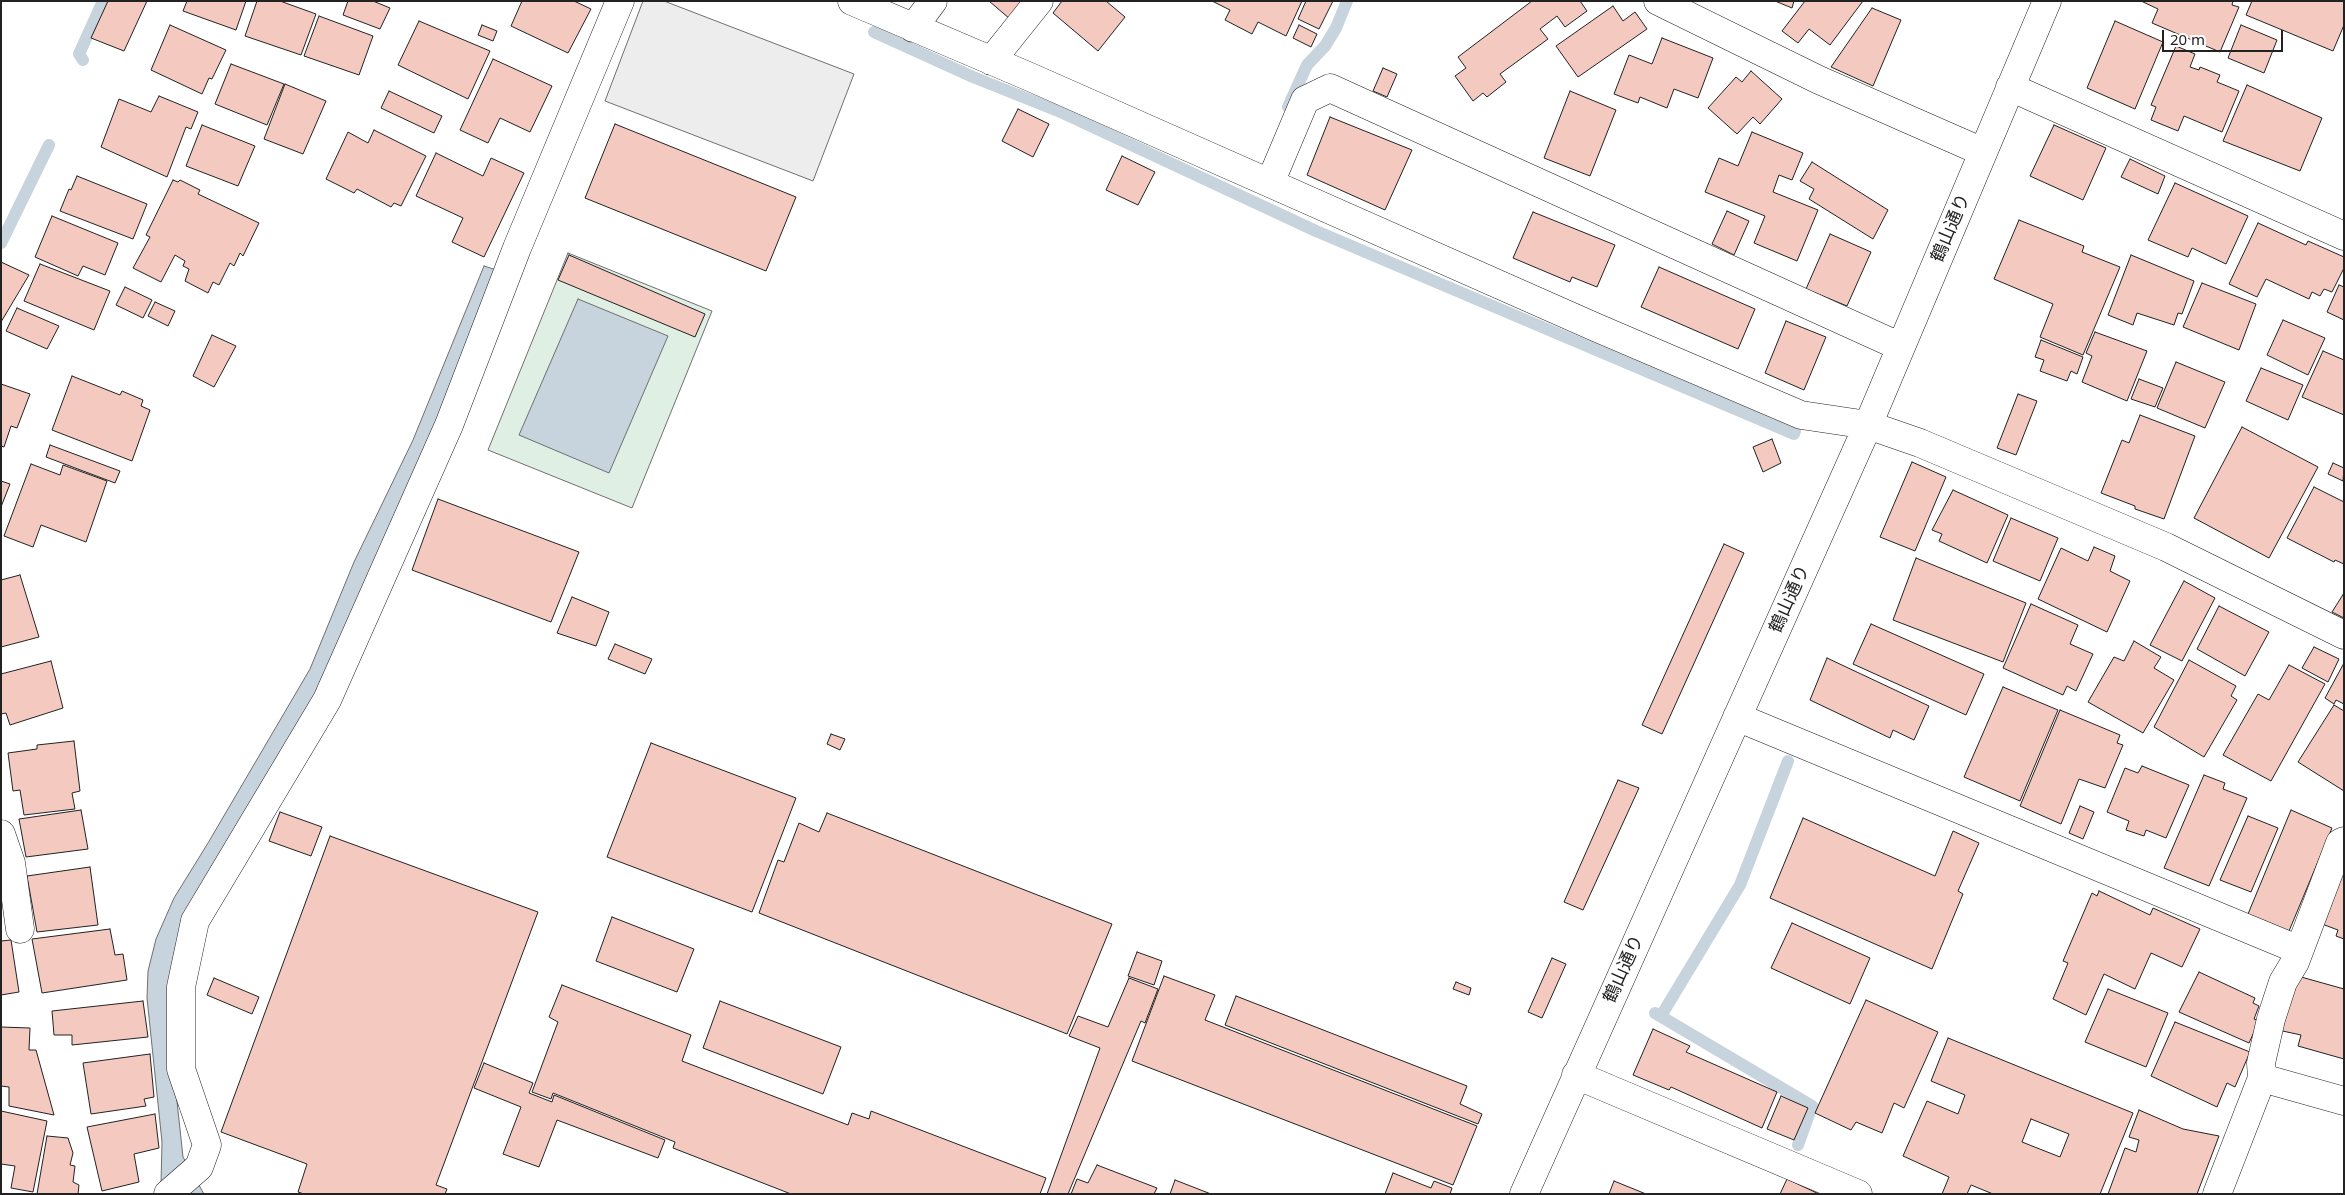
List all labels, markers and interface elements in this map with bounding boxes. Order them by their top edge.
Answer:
scale bar [2165,20,2286,52]
text: 20 m [2170,29,2205,49]
street label: 鶴山通り [1927,191,1975,265]
street label: 鶴山通り [1765,562,1815,636]
street label: 鶴山通り [1599,932,1649,1006]

